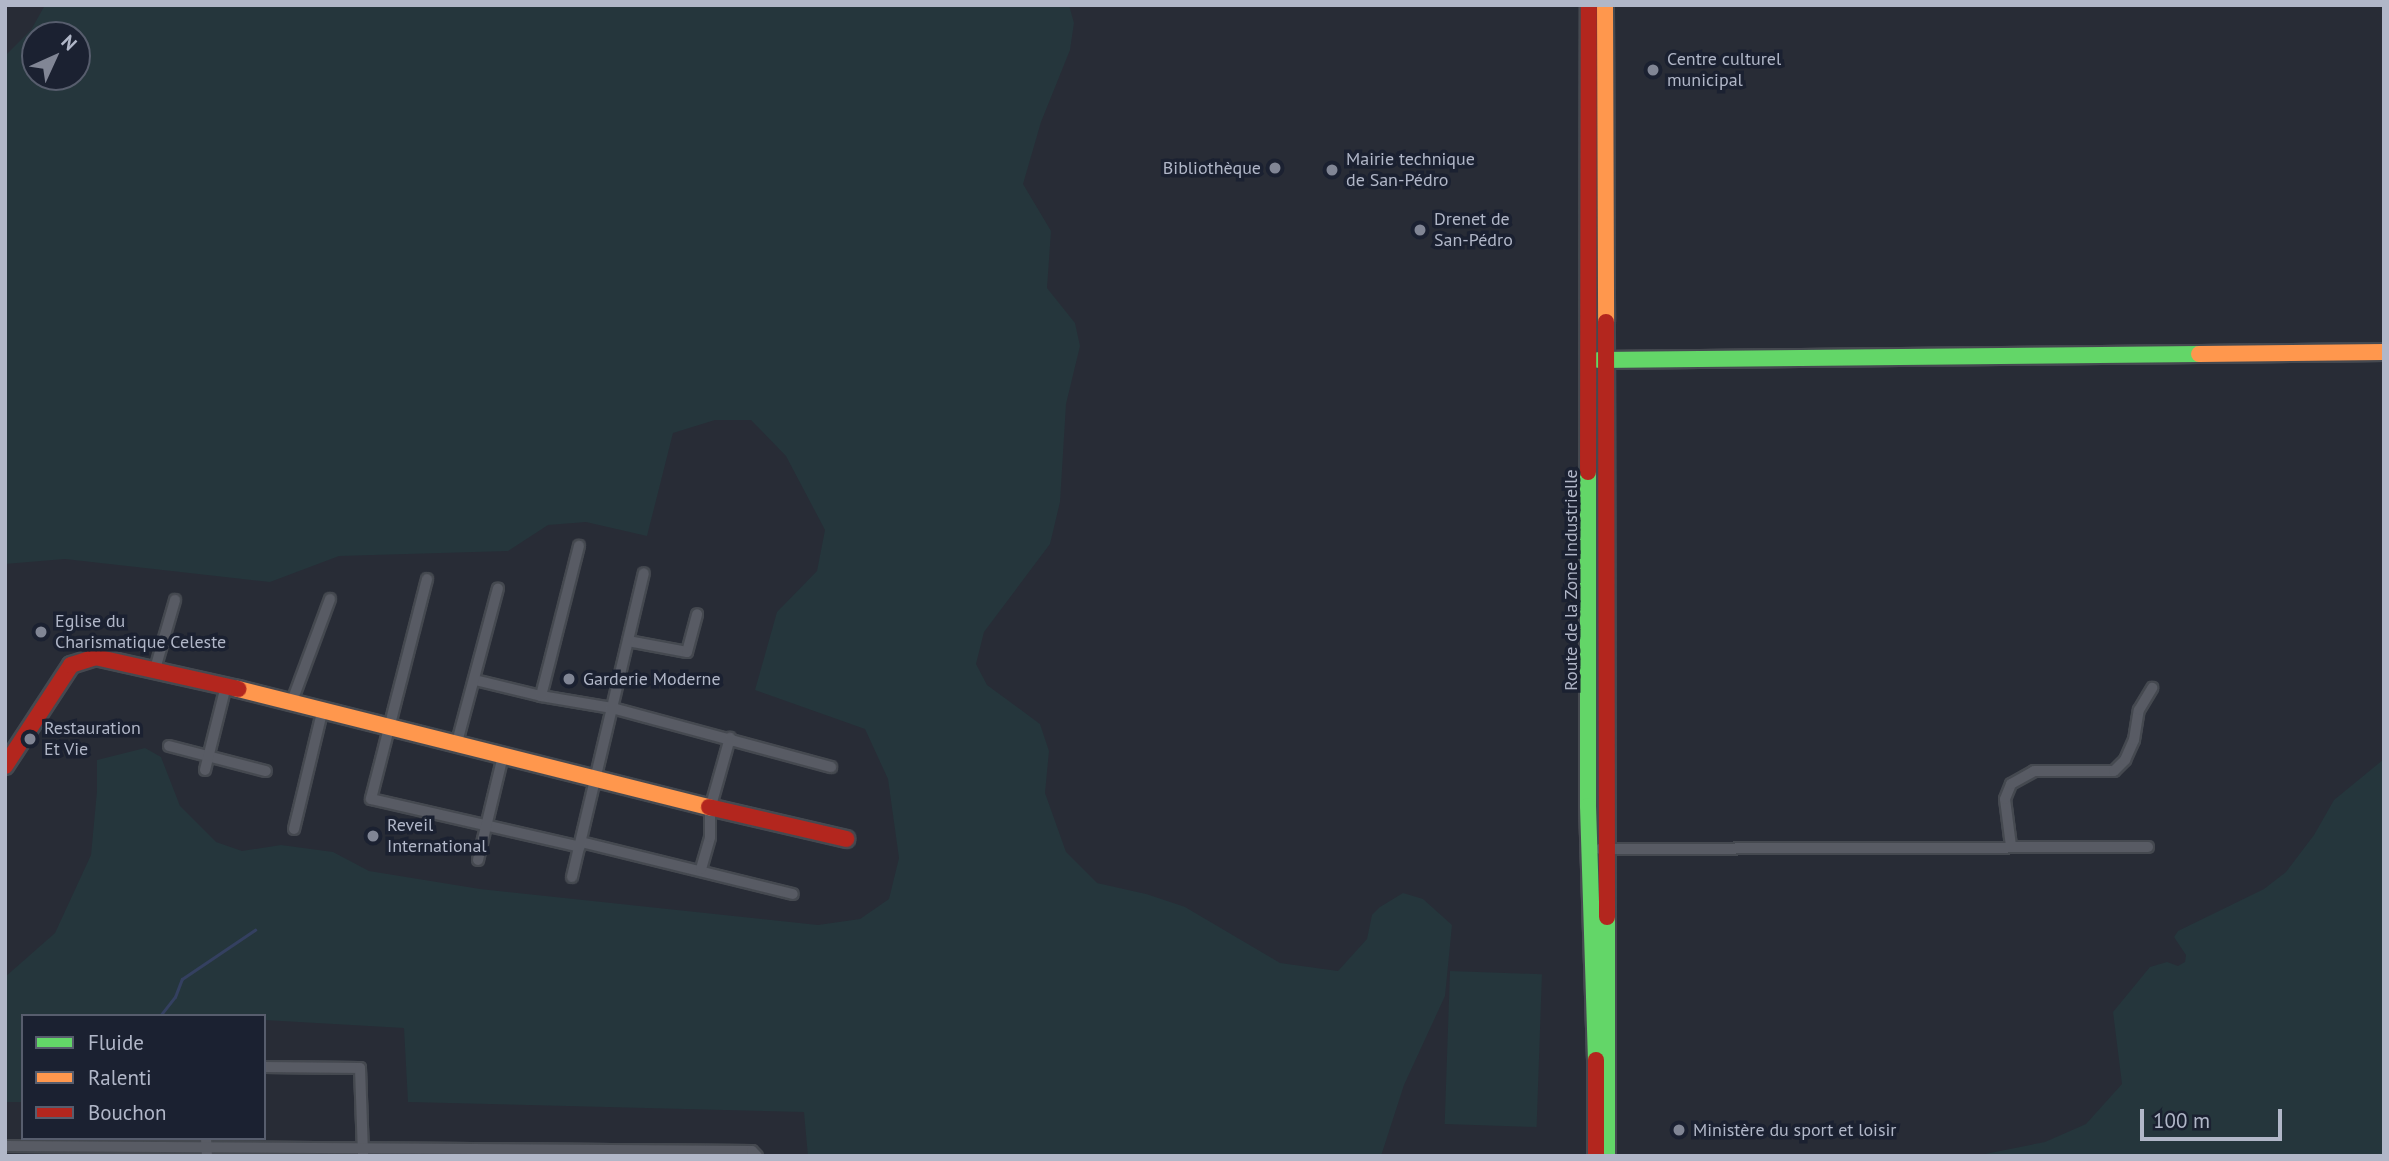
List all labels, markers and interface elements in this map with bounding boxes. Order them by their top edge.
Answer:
north arrow [21,21,91,91]
text: N [57,30,82,55]
place label: Centre culturel municipal [1667,49,1781,92]
marker: Centre culturel municipal [1645,62,1661,78]
place label: Mairie technique de San-Pédro [1346,149,1475,192]
place label: Bibliothèque [1163,157,1261,179]
marker: Bibliothèque [1267,160,1283,176]
marker: Mairie technique de San-Pédro [1324,162,1340,178]
place label: Drenet de San-Pédro [1434,209,1513,252]
marker: Drenet de San-Pédro [1412,222,1428,238]
street label: Route de la Zone Industrielle [1560,469,1582,691]
place label: Eglise du Charismatique Celeste [55,611,226,654]
marker: Eglise du Charismatique Celeste [33,624,49,640]
place label: Garderie Moderne [583,668,721,690]
marker: Garderie Moderne [561,671,577,687]
place label: Restauration Et Vie [44,718,141,760]
marker: Restauration Et Vie [22,731,38,747]
place label: Reveil International [387,815,487,858]
marker: Reveil International [365,828,381,844]
legend [21,1014,266,1140]
text: Fluide [88,1029,144,1056]
text: Ralenti [88,1064,152,1091]
scale bar [2144,1094,2286,1138]
text: Bouchon [88,1099,167,1126]
text: 100 m [2153,1107,2210,1134]
place label: Ministère du sport et loisir [1693,1119,1896,1141]
marker: Ministère du sport et loisir [1671,1122,1687,1138]

